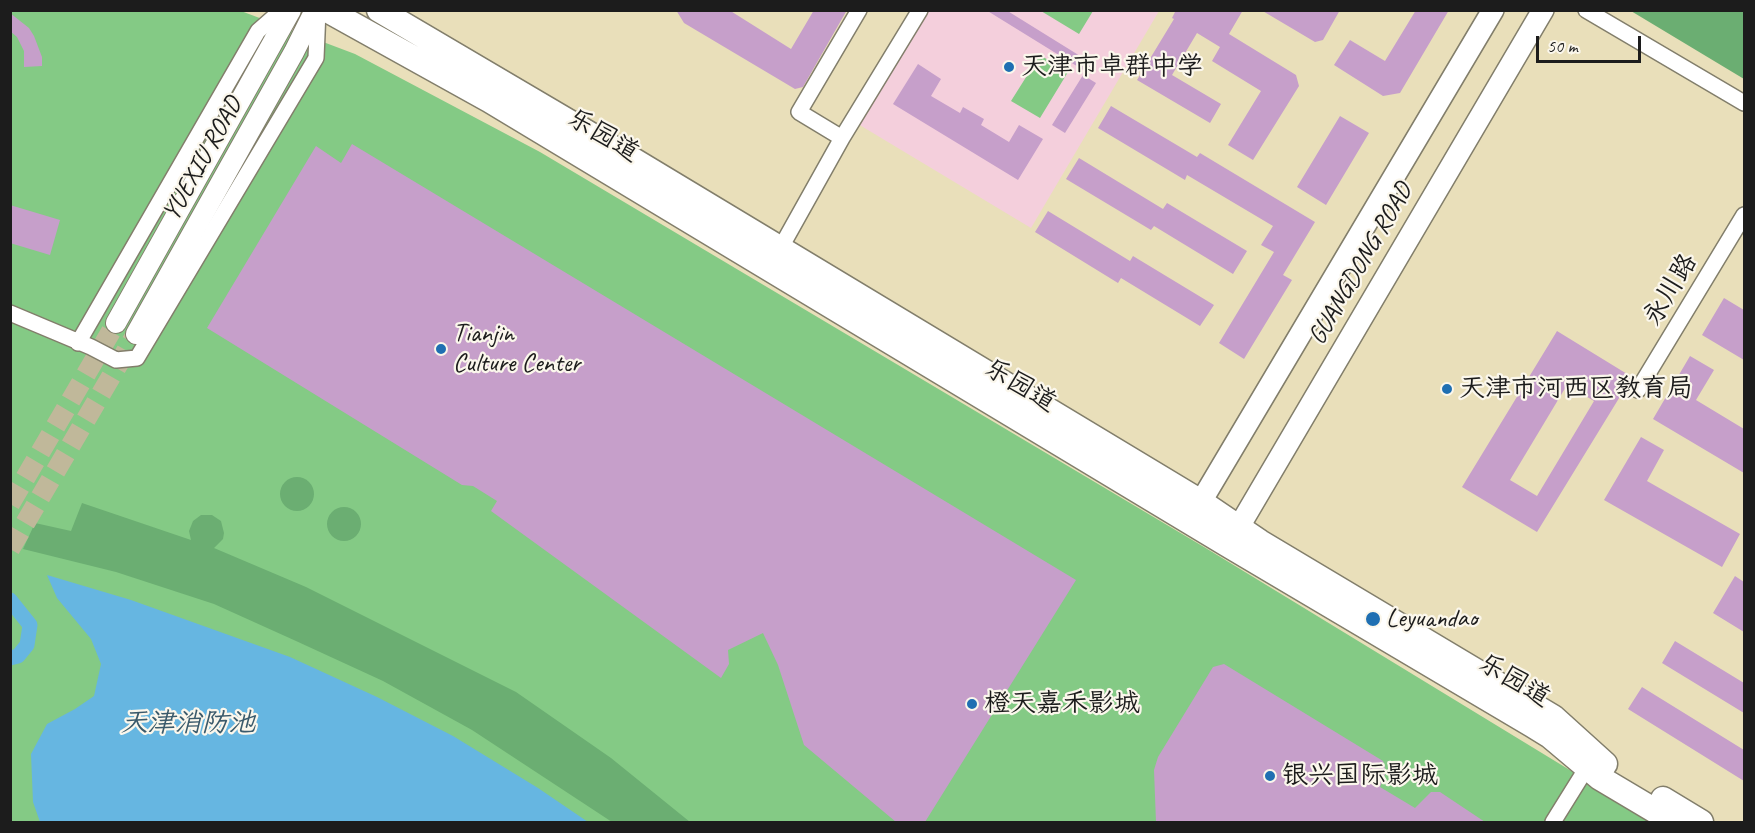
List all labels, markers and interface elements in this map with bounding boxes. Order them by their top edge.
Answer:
scale bar [1539,24,1644,62]
text: 50 m [1547,35,1578,57]
place label: 天津市卓群中学 [1021,51,1203,83]
marker: 天津市卓群中学 [1002,60,1016,74]
street label: YUEXIU ROAD [156,92,250,226]
street label: 乐园道 [562,103,644,169]
street label: GUANGDONG ROAD [1302,178,1420,350]
street label: 永川路 [1638,249,1704,331]
place label: Tianjin Culture Center [453,318,580,380]
marker: Tianjin Culture Center [434,342,448,356]
street label: 乐园道 [979,353,1061,419]
place label: 天津市河西区教育局 [1459,373,1693,405]
marker: 天津市河西区教育局 [1440,382,1454,396]
place label: Leyuandao [1386,603,1477,635]
marker: Leyuandao [1364,610,1382,628]
street label: 乐园道 [1473,648,1555,714]
place label: 橙天嘉禾影城 [984,688,1140,720]
marker: 橙天嘉禾影城 [965,697,979,711]
water label: 天津消防池 [121,708,255,740]
place label: 银兴国际影城 [1282,760,1438,792]
marker: 银兴国际影城 [1263,769,1277,783]

